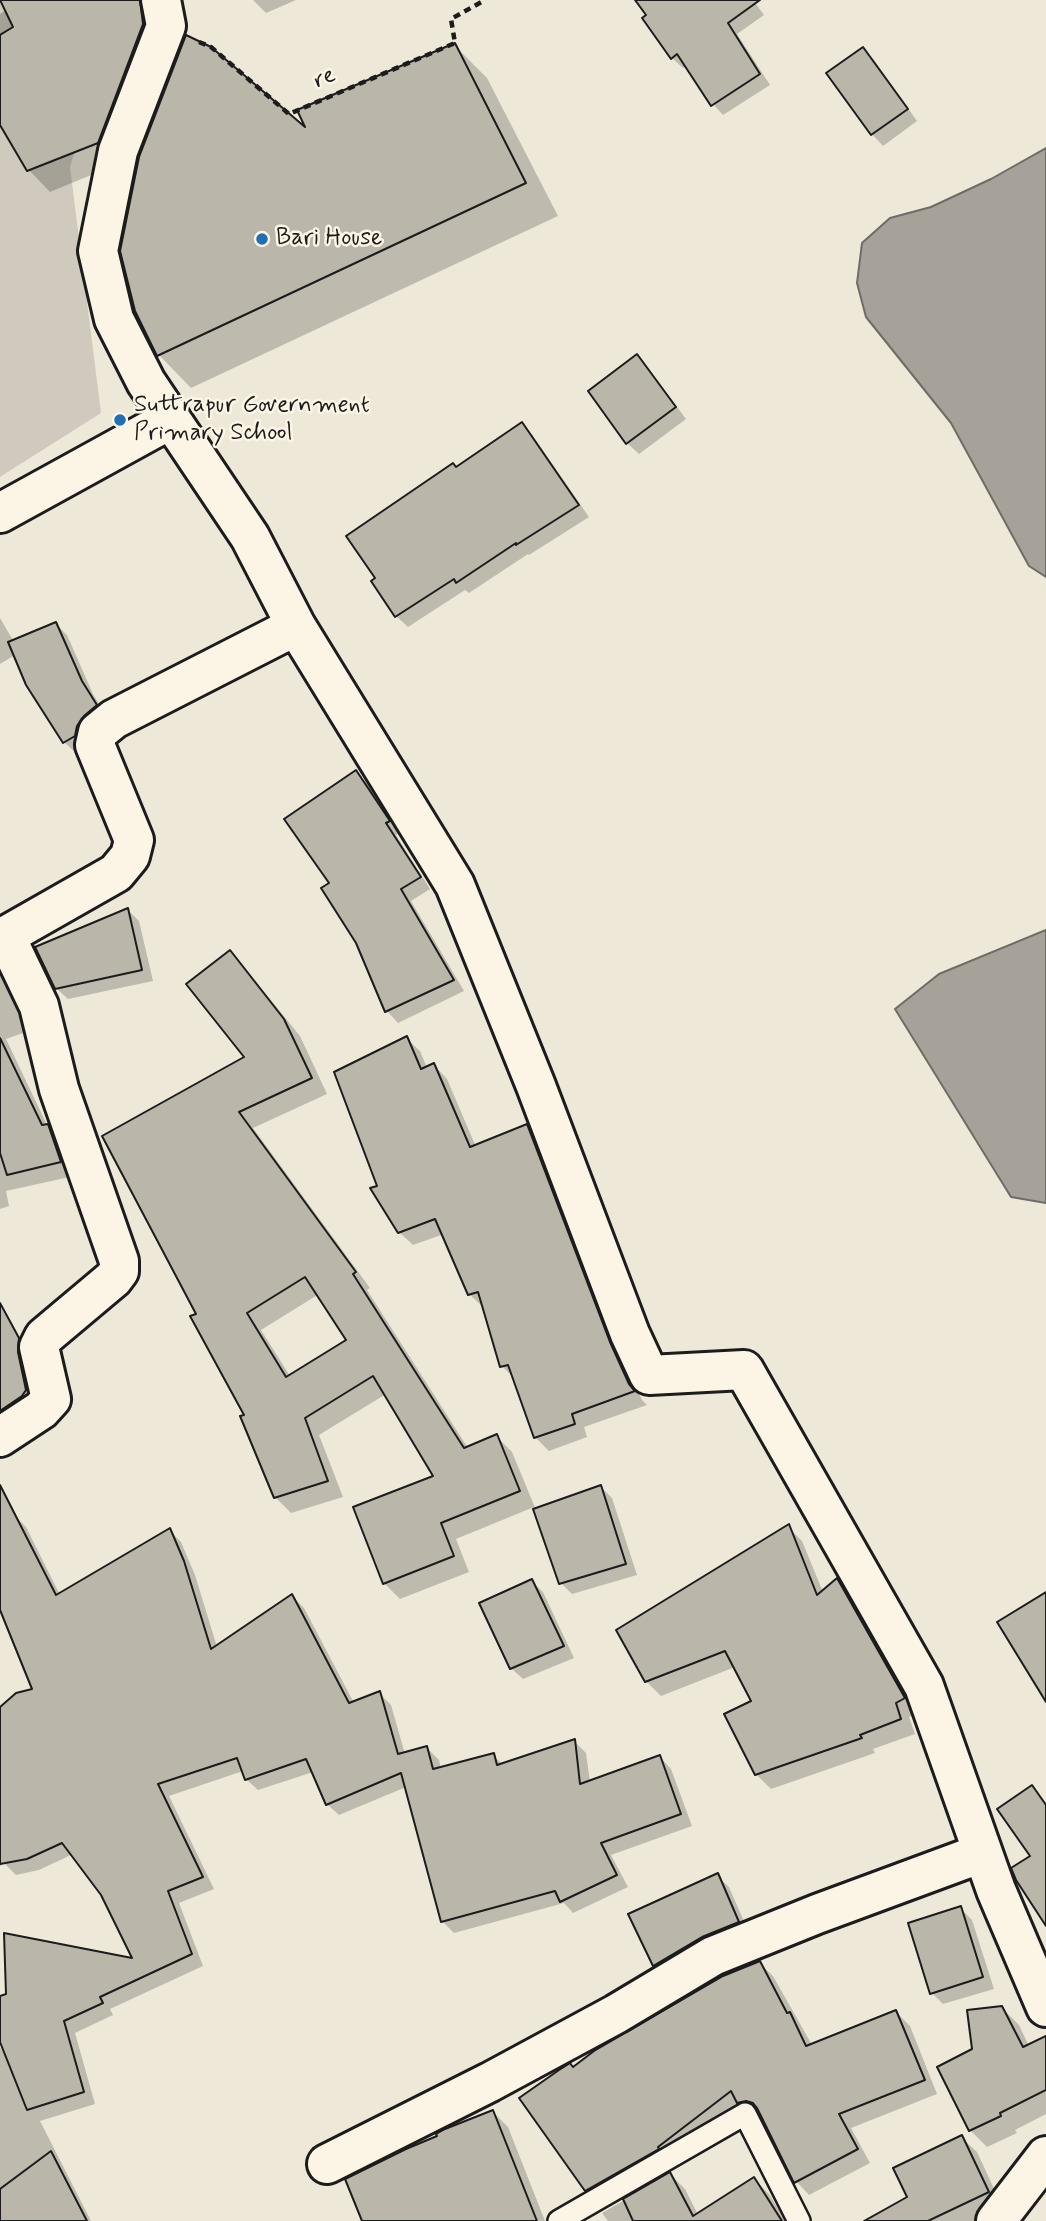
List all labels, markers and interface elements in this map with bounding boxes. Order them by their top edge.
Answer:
street label: re [310,62,340,96]
place label: Bari House [276,225,382,253]
marker: Bari House [254,231,270,247]
place label: Suttrapur Government Primary School [134,392,370,448]
marker: Suttrapur Government Primary School [112,412,128,428]

